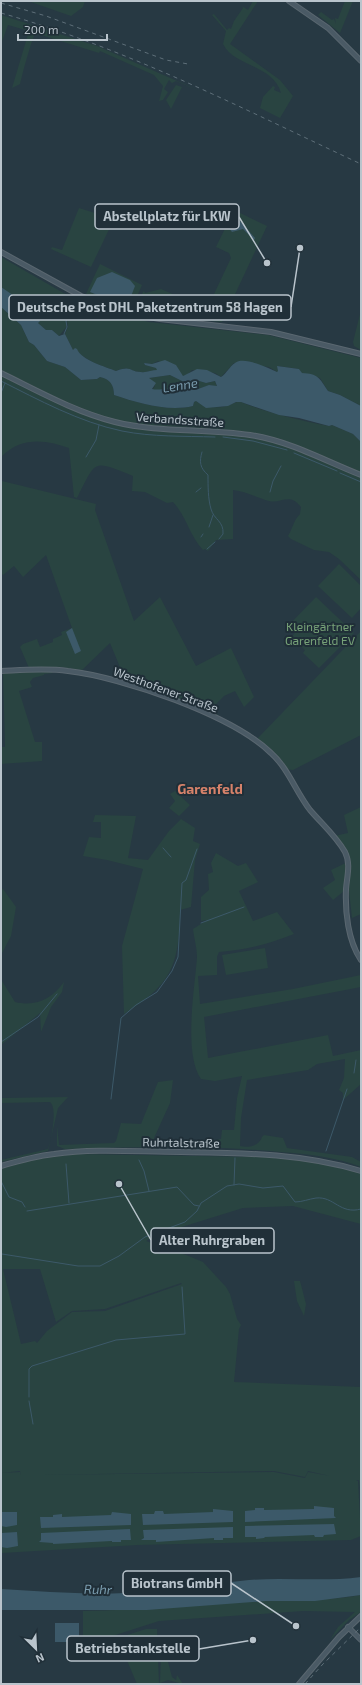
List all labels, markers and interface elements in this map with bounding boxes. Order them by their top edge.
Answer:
scale bar [18,16,107,42]
text: 200 m [24,22,58,36]
callout: Abstellplatz für LKW [95,204,239,229]
text: Abstellplatz für LKW [103,208,231,224]
callout: Deutsche Post DHL Paketzentrum 58 Hagen [9,295,291,320]
text: Deutsche Post DHL Paketzentrum 58 Hagen [17,299,283,315]
water label: Lenne [161,374,199,396]
street label: Verbandsstraße [136,409,224,429]
park label: Kleingärtner Garenfeld EV [285,619,356,647]
street label: Westhofener Straße [112,663,220,715]
district label: Garenfeld [177,780,243,797]
street label: Ruhrtalstraße [142,1134,220,1150]
callout: Alter Ruhrgraben [151,1228,274,1253]
text: Alter Ruhrgraben [159,1232,265,1248]
callout: Biotrans GmbH [123,1571,231,1596]
text: Biotrans GmbH [131,1575,223,1591]
water label: Ruhr [84,1581,113,1597]
north arrow [16,1629,56,1669]
callout: Betriebstankstelle [67,1636,199,1661]
text: Betriebstankstelle [75,1640,191,1656]
text: N [34,1651,47,1666]

